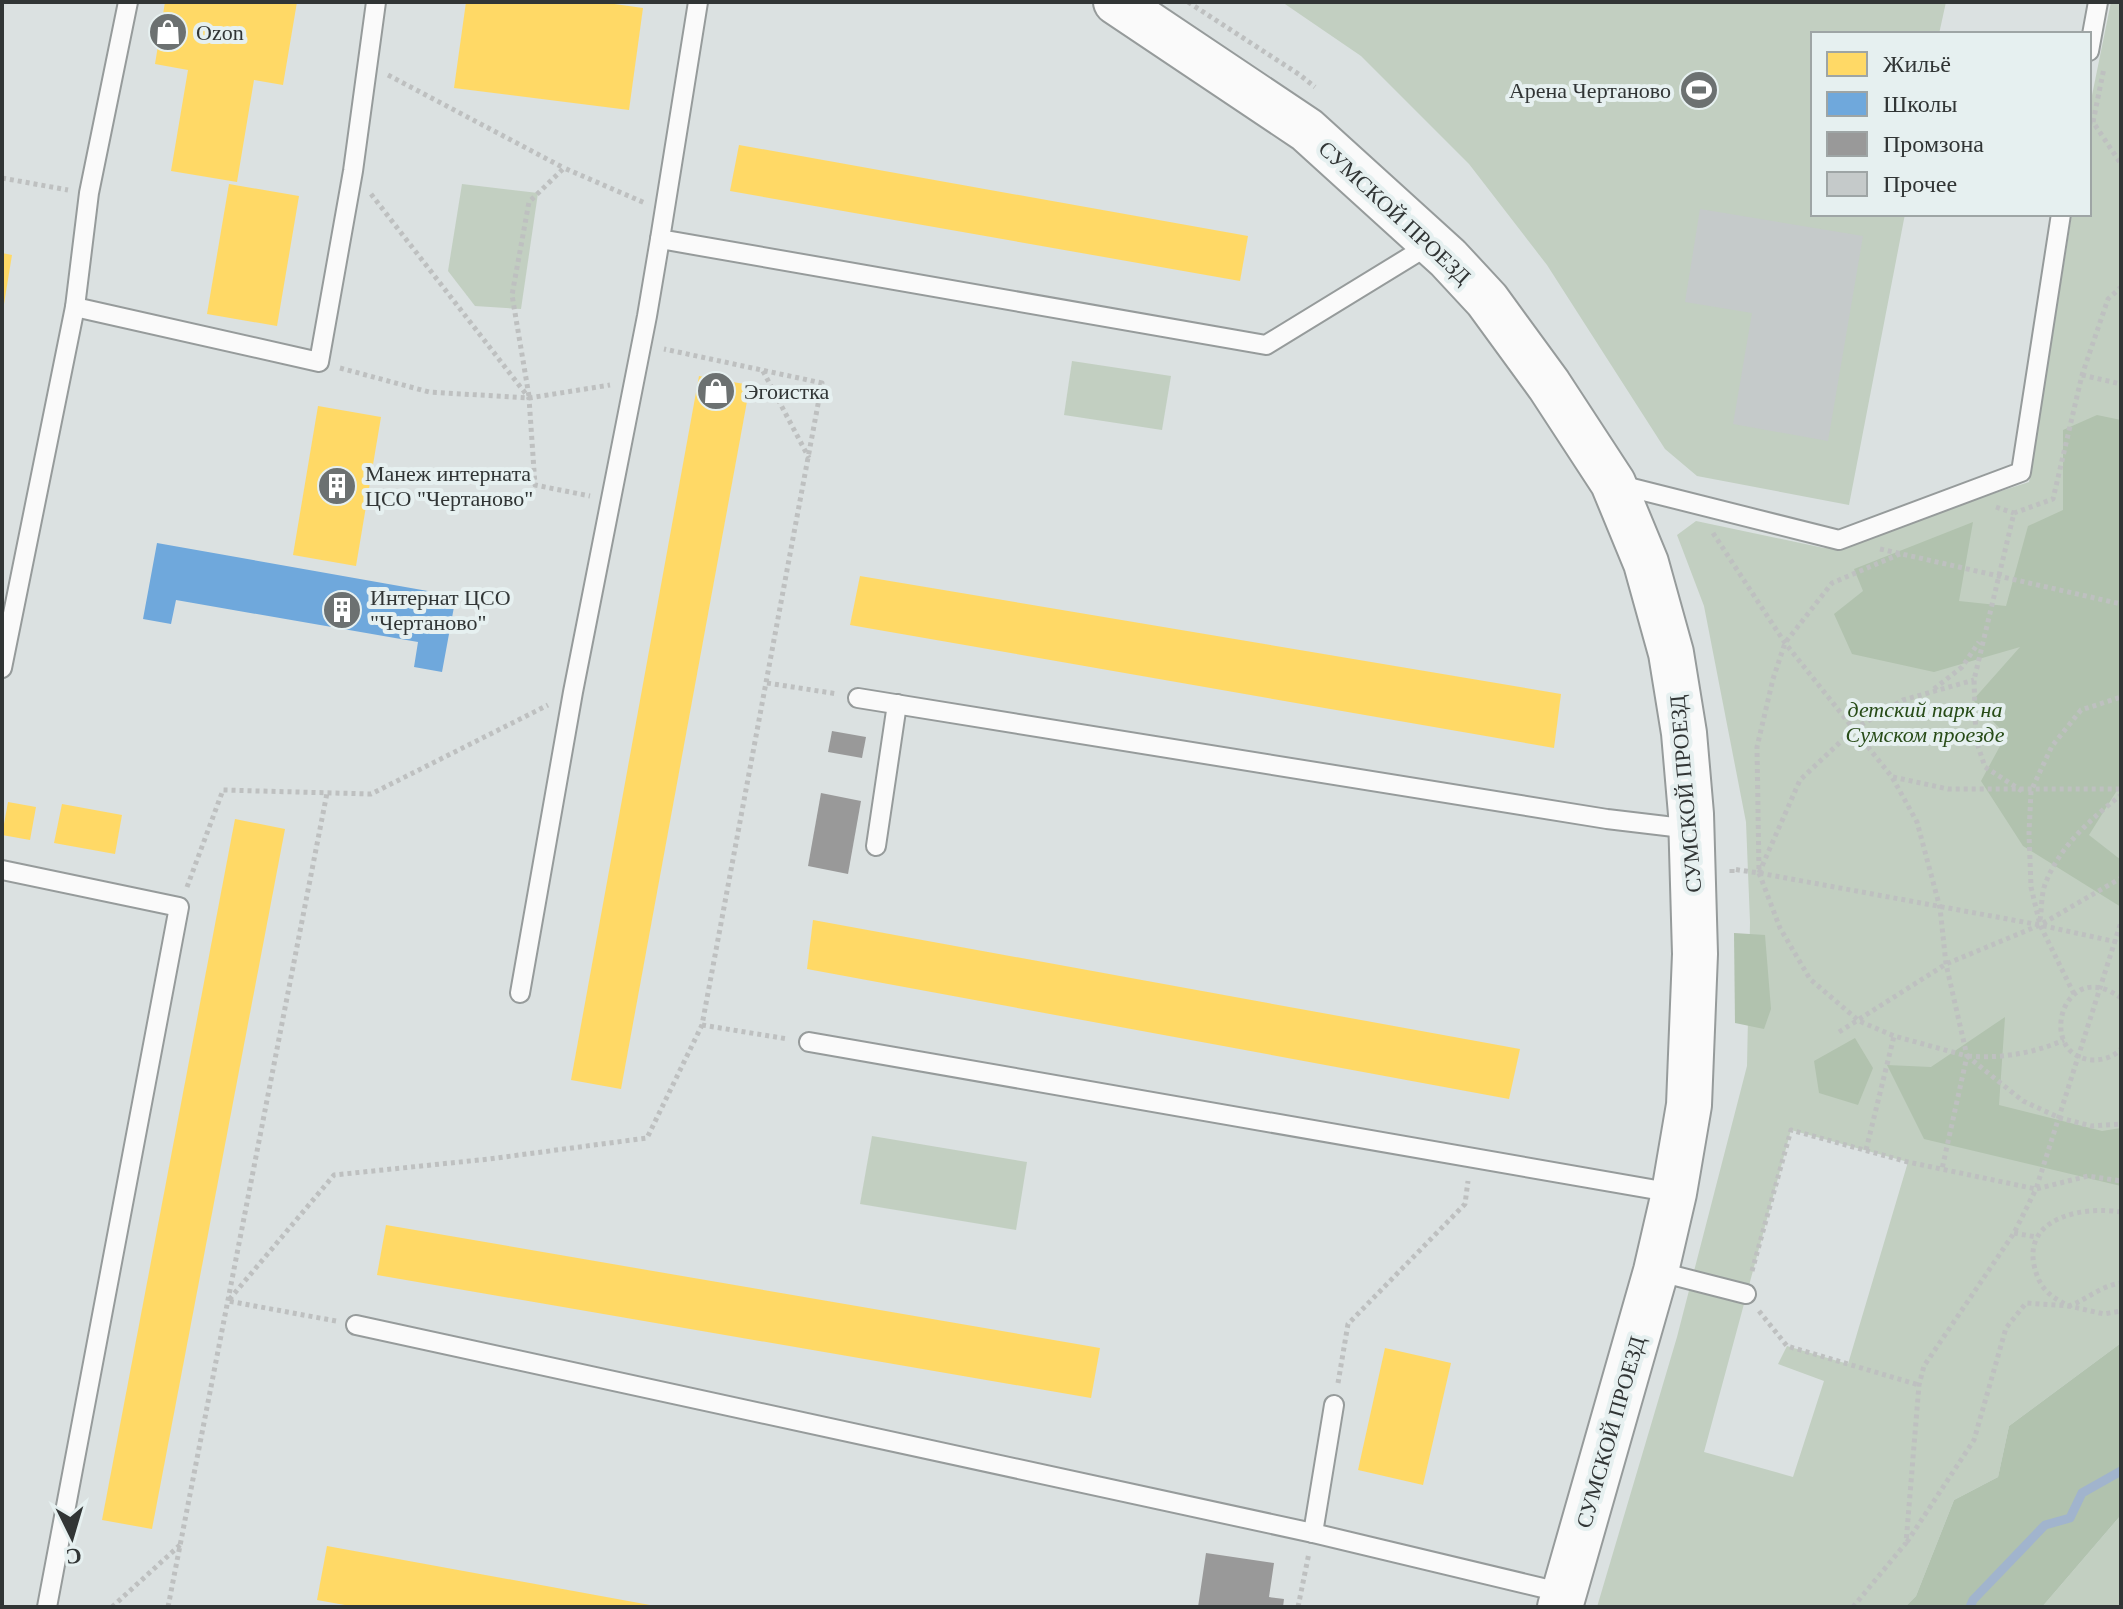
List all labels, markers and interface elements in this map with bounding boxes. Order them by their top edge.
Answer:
shop icon: Ozon [147,11,189,53]
place label: Ozon [196,20,244,45]
legend [1811,32,2091,216]
text: Жильё [1883,51,1951,77]
sports icon: Арена Чертаново [1678,69,1720,111]
place label: Арена Чертаново [1509,78,1671,103]
text: Школы [1883,91,1957,117]
text: Промзона [1883,131,1984,157]
street label: СУМСКОЙ ПРОЕЗД [1314,136,1476,289]
text: Прочее [1883,171,1957,197]
shop icon: Эгоистка [695,370,737,412]
place label: Эгоистка [744,379,830,404]
place label: Манеж интерната ЦСО "Чертаново" [365,461,533,511]
building icon: Манеж интерната ЦСО "Чертаново" [316,465,358,507]
place label: Интернат ЦСО "Чертаново" [370,585,511,635]
building icon: Интернат ЦСО "Чертаново" [321,589,363,631]
street label: СУМСКОЙ ПРОЕЗД [1664,694,1707,894]
park label: детский парк на Сумском проезде [1846,697,2005,747]
street label: СУМСКОЙ ПРОЕЗД [1571,1333,1650,1531]
north arrow [32,1497,112,1577]
text: С [65,1543,83,1570]

